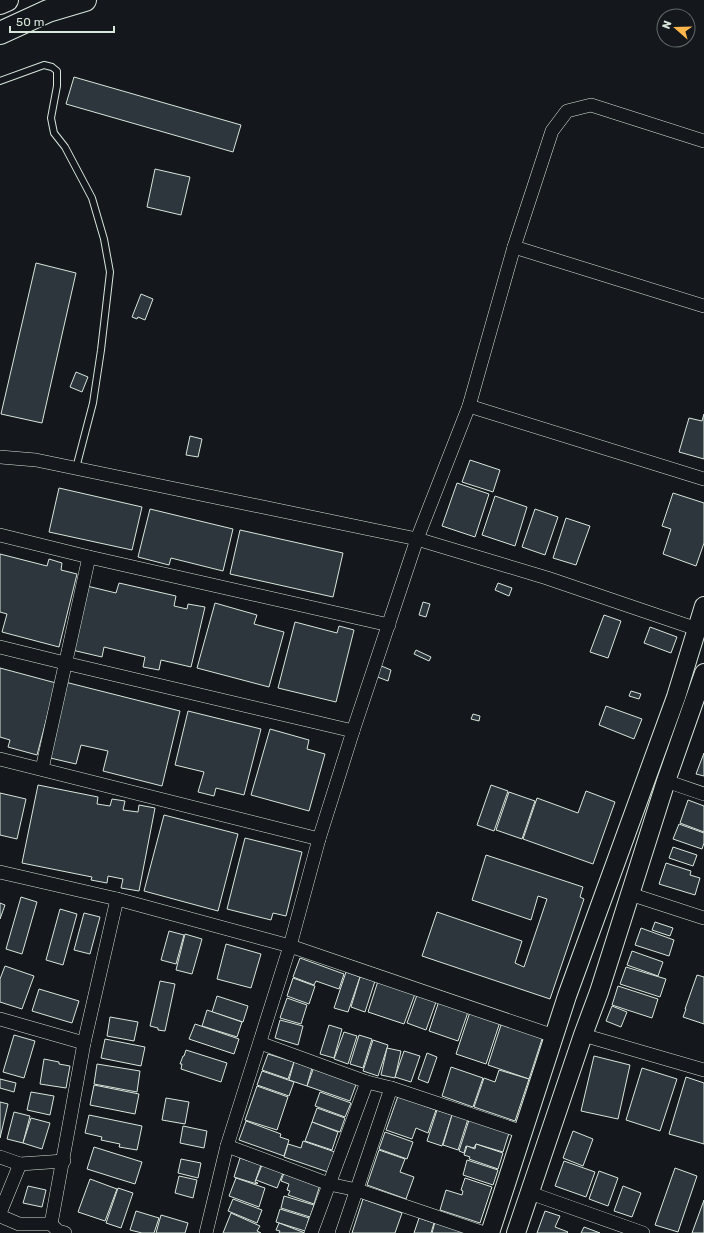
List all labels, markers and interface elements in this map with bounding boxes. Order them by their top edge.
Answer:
scale bar [10,8,114,34]
north arrow [656,8,696,48]
text: 50 m [16,15,44,29]
text: N [660,19,675,31]

